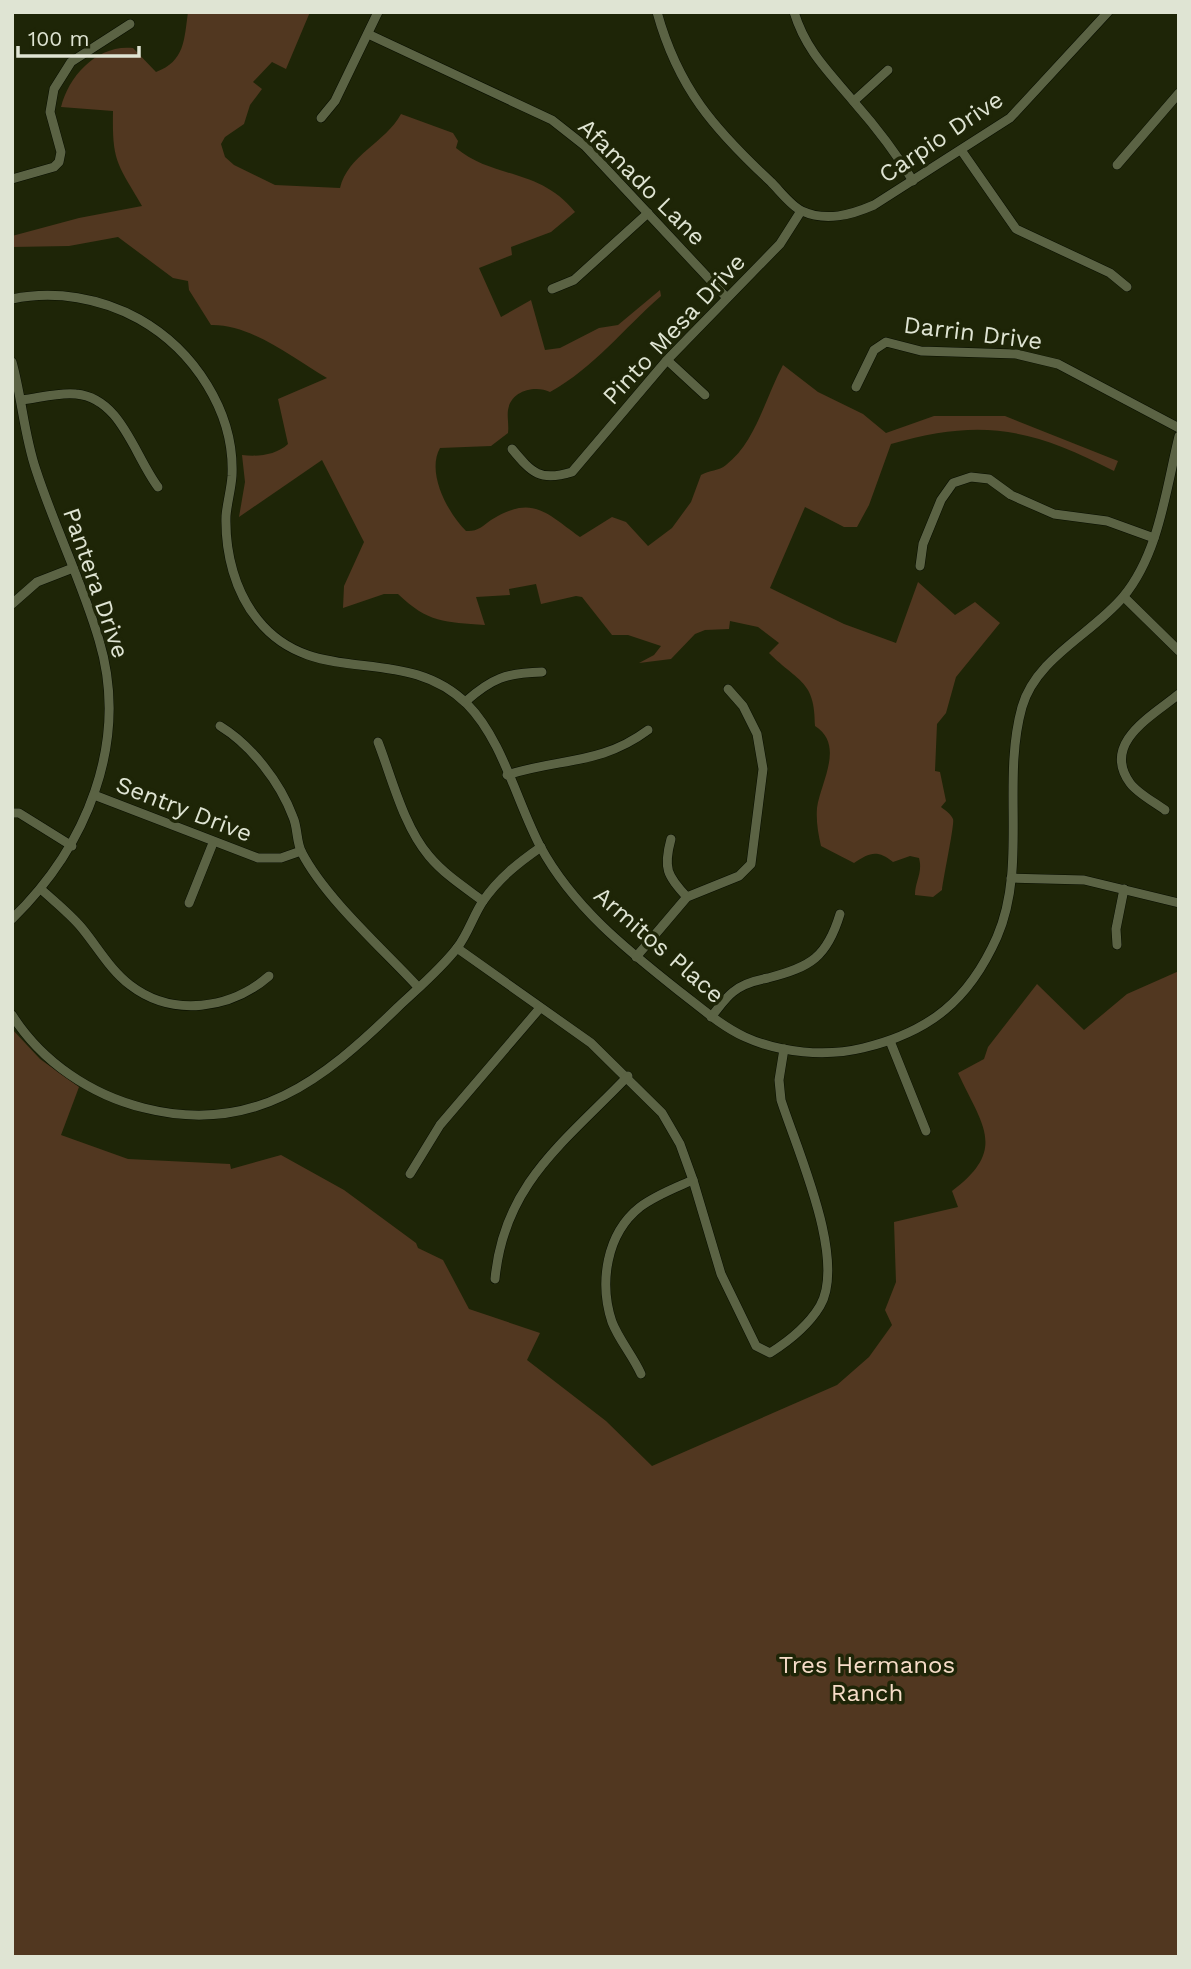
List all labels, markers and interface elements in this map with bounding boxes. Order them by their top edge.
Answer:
scale bar [18,14,138,58]
text: 100 m [28,26,90,51]
street label: Carpio Drive [874,85,1008,189]
street label: Afamado Lane [573,113,711,251]
street label: Pinto Mesa Drive [597,248,751,410]
street label: Darrin Drive [902,311,1044,355]
street label: Pantera Drive [57,504,135,662]
street label: Sentry Drive [112,770,256,848]
street label: Armitos Place [588,881,730,1009]
park label: Tres Hermanos Ranch [779,1651,955,1707]

